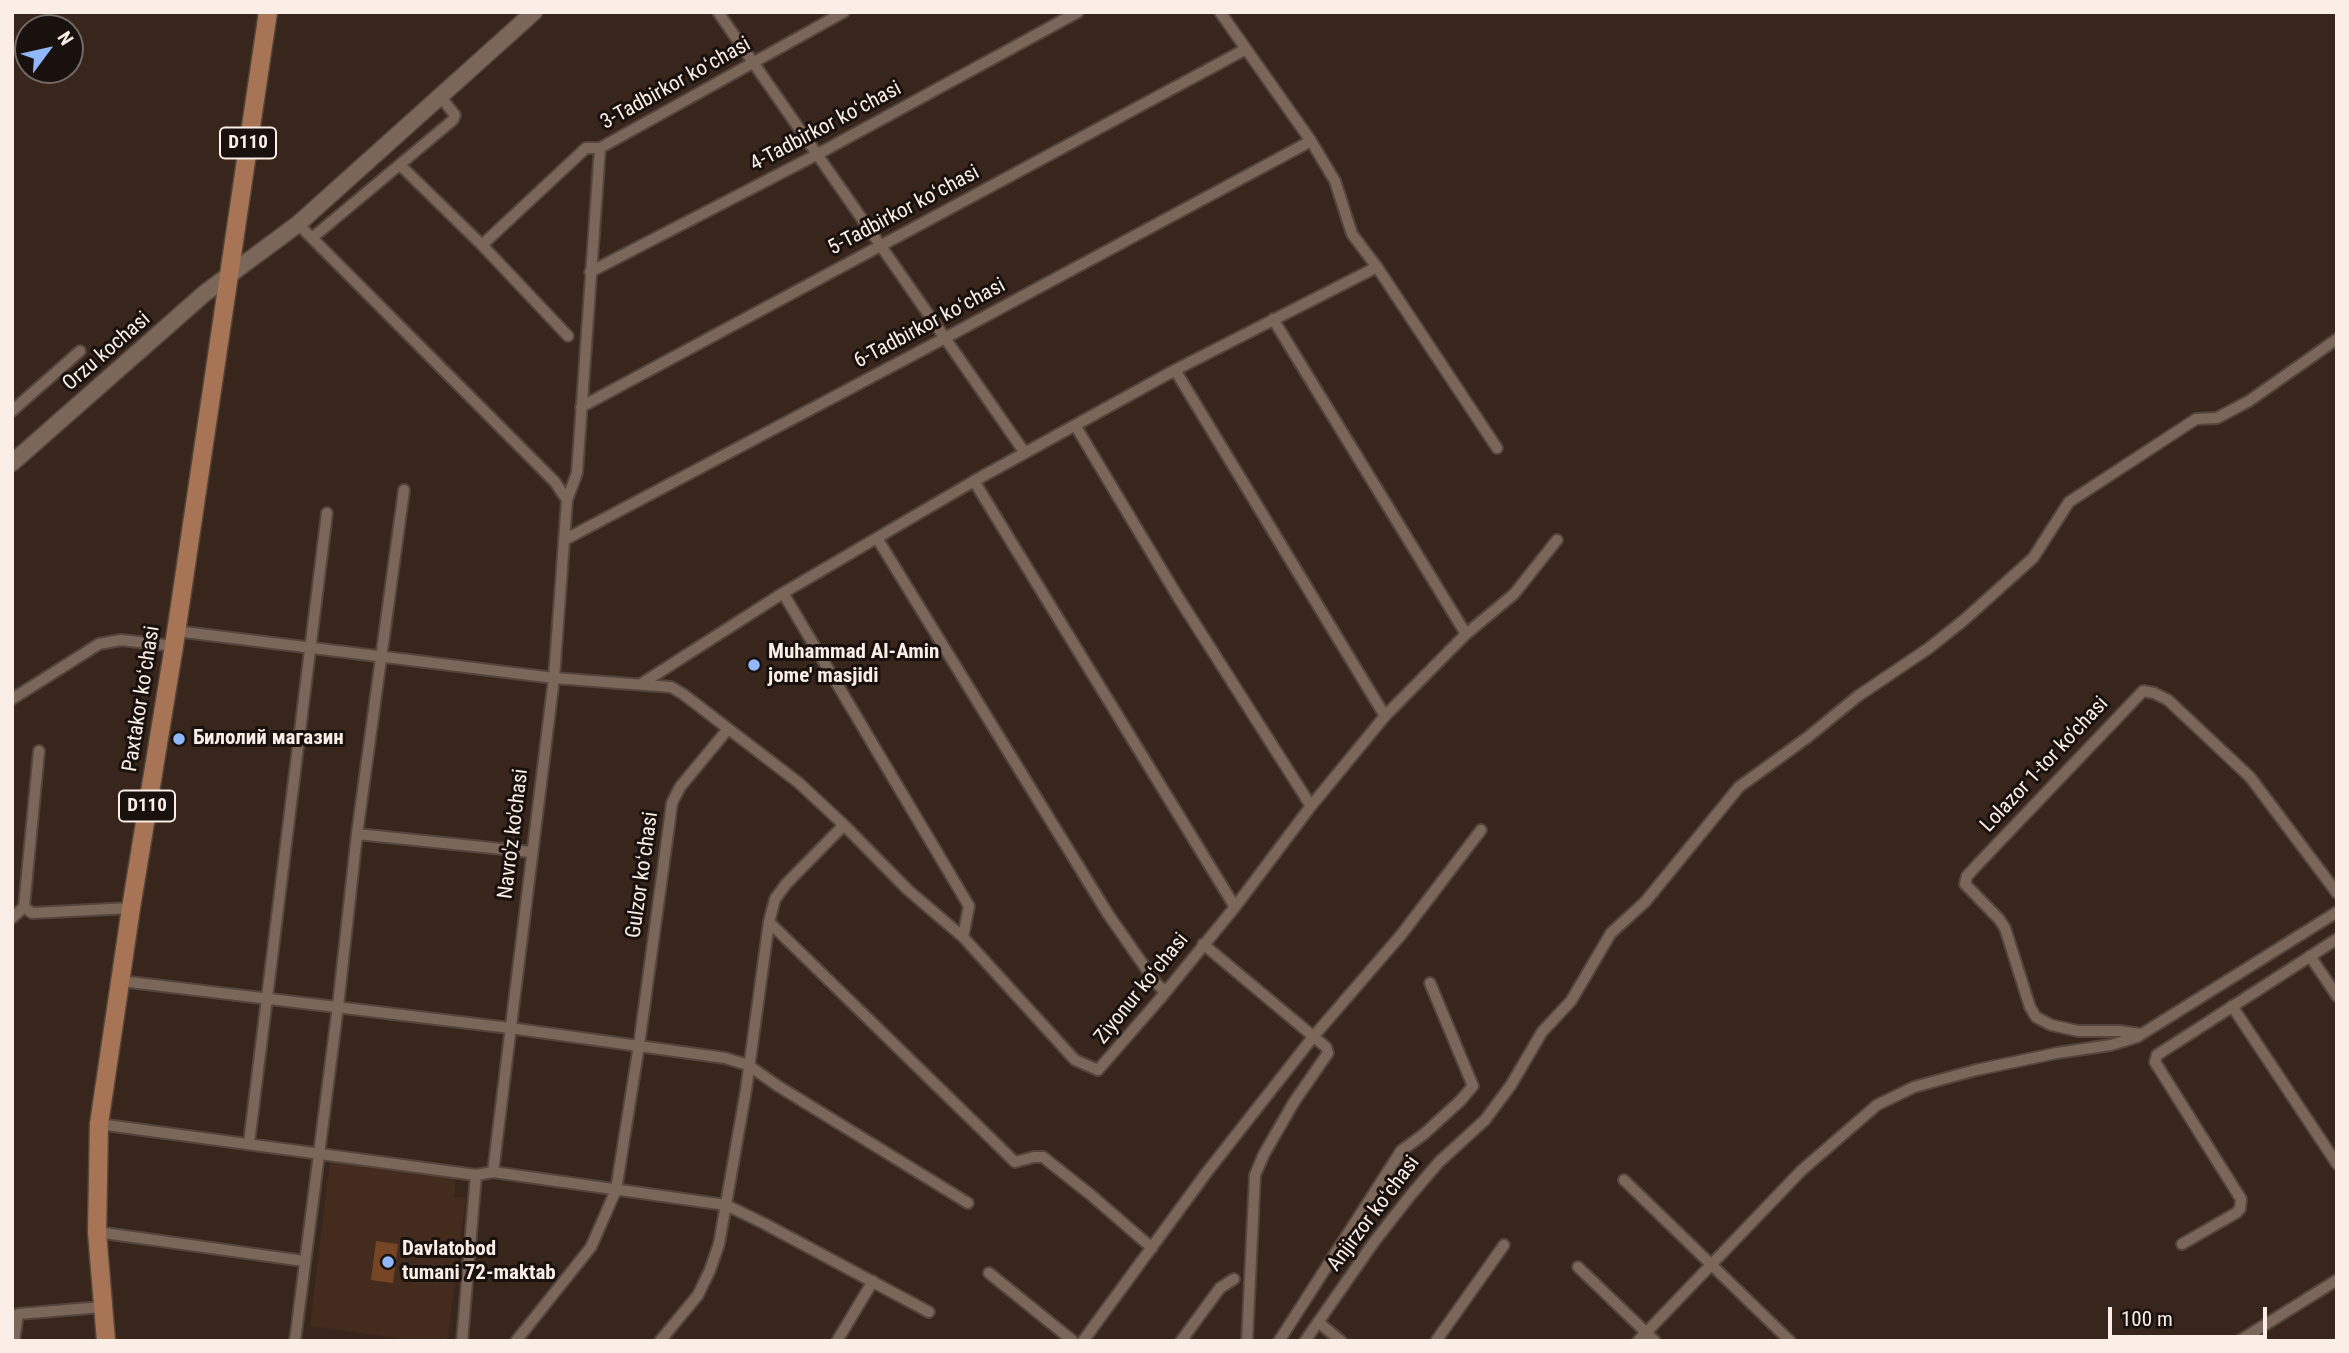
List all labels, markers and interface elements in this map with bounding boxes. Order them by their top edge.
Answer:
north arrow [14,14,84,84]
text: N [53,27,78,50]
street label: 3-Tadbirkor koʻchasi [597,32,755,136]
street label: 4-Tadbirkor koʻchasi [746,77,906,177]
road number: D110 [220,127,276,158]
street label: 5-Tadbirkor koʻchasi [824,161,984,261]
street label: 6-Tadbirkor koʻchasi [850,274,1010,374]
street label: Orzu kochasi [58,307,156,397]
street label: Paxtakor koʻchasi [118,624,166,774]
place label: Muhammad Al-Amin jome' masjidi [768,640,939,690]
marker: Muhammad Al-Amin jome' masjidi [746,657,762,673]
street label: Lolazor 1-tor ko‘chasi [1976,692,2114,838]
place label: Билолий магазин [193,726,344,752]
marker: Билолий магазин [171,731,187,747]
street label: Navro'z ko'chasi [494,767,534,901]
road number: D110 [119,790,175,821]
street label: Gulzor koʻchasi [622,810,664,940]
street label: Ziyonur koʻchasi [1090,928,1194,1050]
street label: Anjirzor koʻchasi [1322,1151,1426,1277]
place label: Davlatobod tumani 72-maktab [402,1237,556,1287]
marker: Davlatobod tumani 72-maktab [380,1254,396,1270]
scale bar [2111,1294,2270,1338]
text: 100 m [2121,1307,2173,1331]

